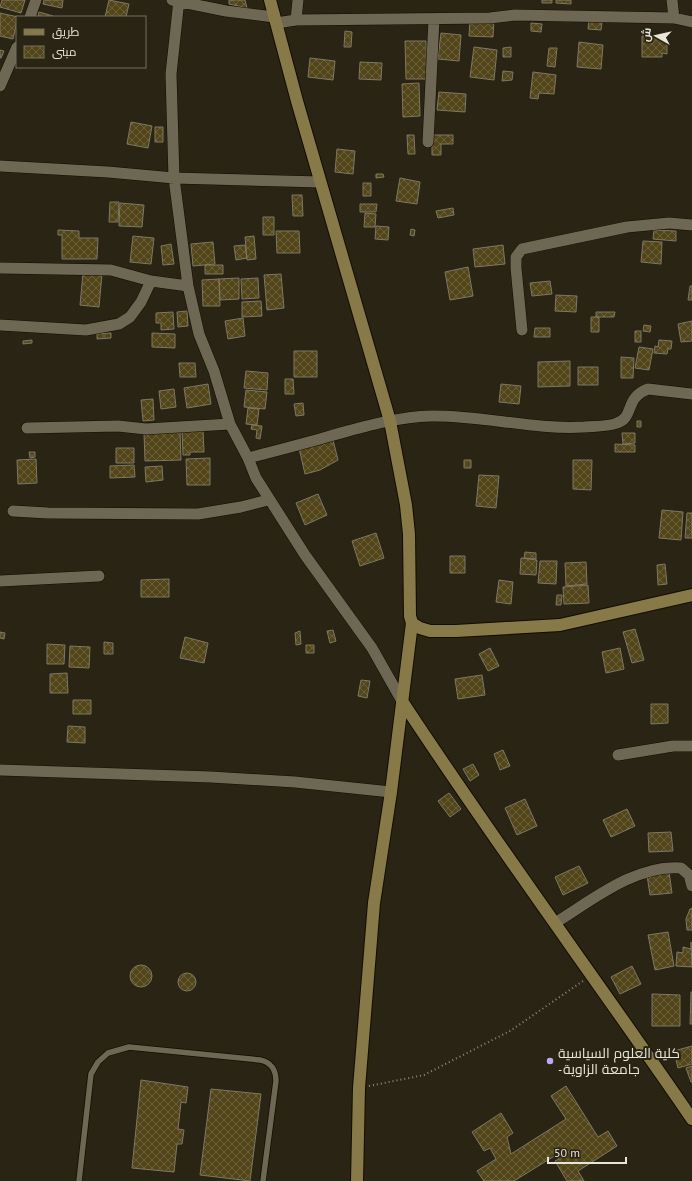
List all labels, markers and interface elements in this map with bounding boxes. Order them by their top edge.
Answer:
legend [16,16,146,68]
north arrow [636,16,676,56]
text: طريق [52,24,80,39]
text: ش [638,27,654,43]
text: مبنى [52,44,77,59]
place label: كلية العلوم السياسية -جامعة الزاوية [558,1044,680,1078]
marker: كلية العلوم السياسية -جامعة الزاوية [545,1056,555,1066]
scale bar [548,1139,626,1165]
text: 50 m [554,1145,580,1160]

